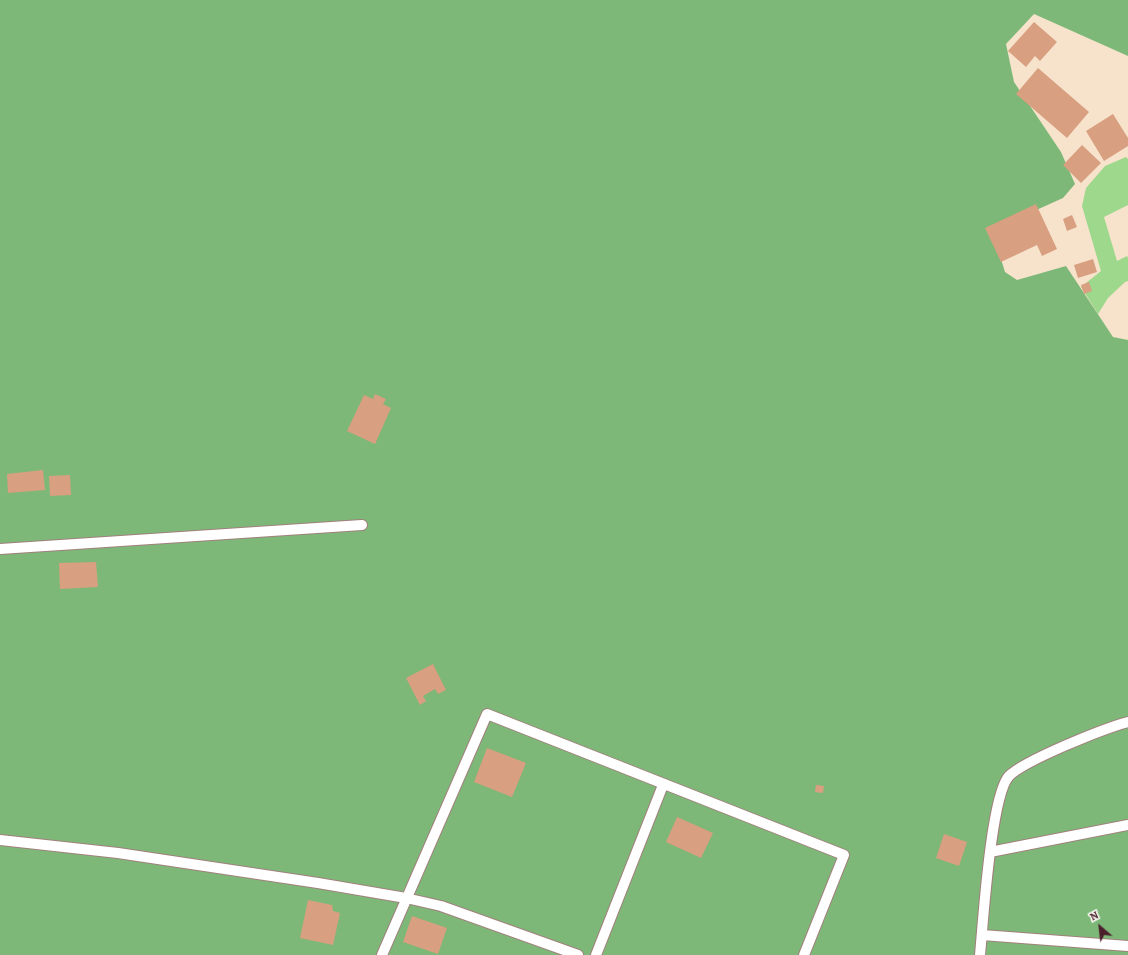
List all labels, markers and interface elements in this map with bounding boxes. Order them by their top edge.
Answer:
north arrow [1080,907,1120,947]
text: N [1087,907,1101,924]

